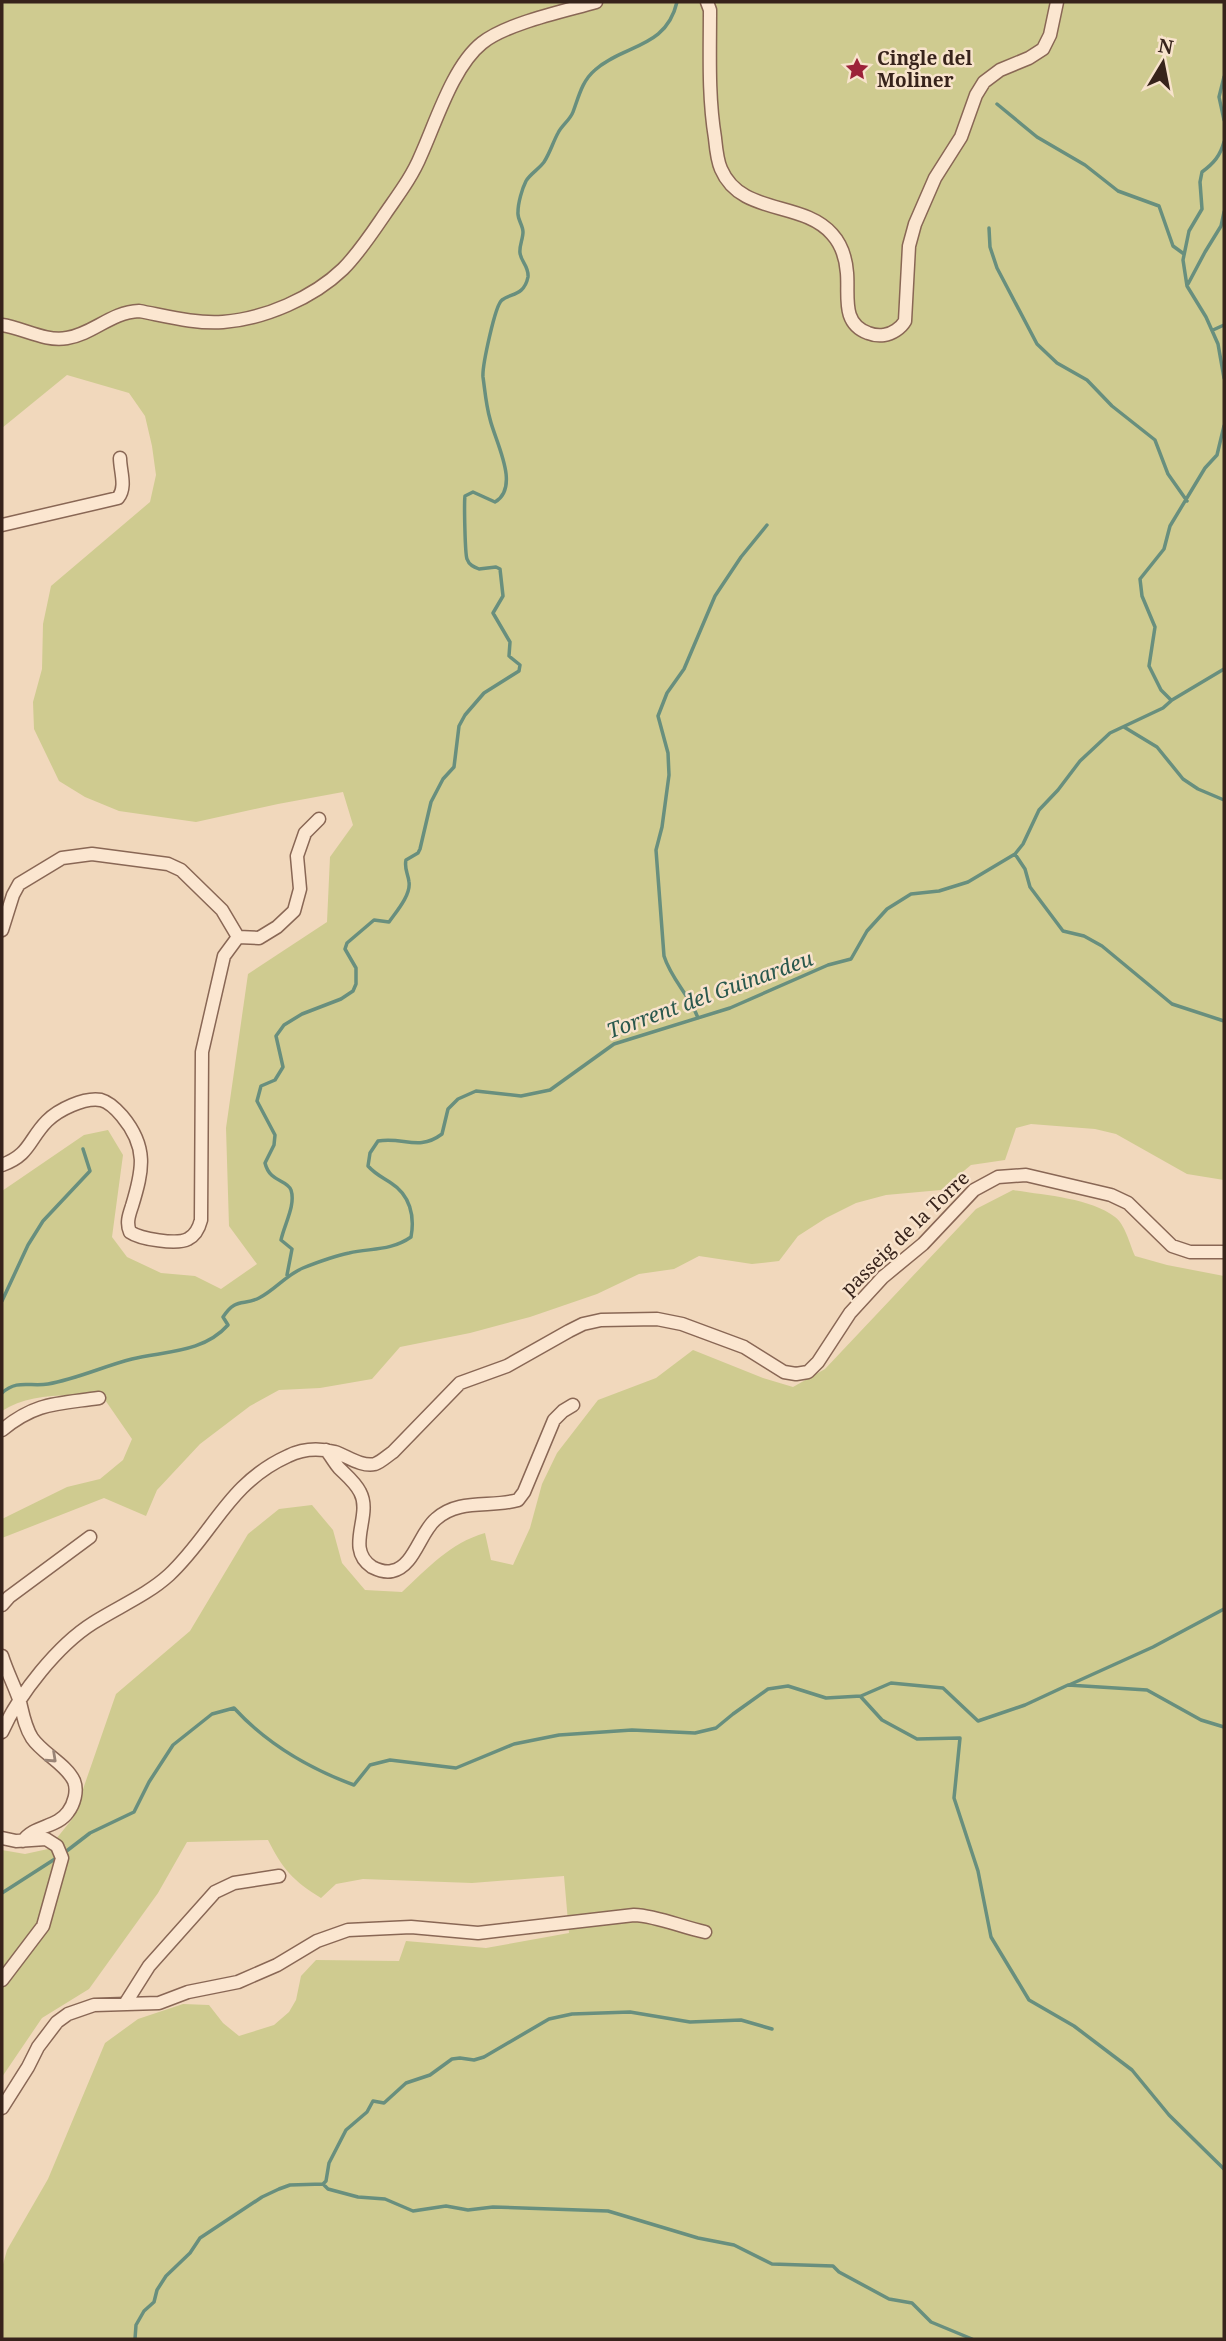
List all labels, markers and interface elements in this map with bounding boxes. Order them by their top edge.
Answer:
north arrow [1128,28,1198,98]
text: N [1156,32,1176,60]
place label: Cingle del Moliner [877,45,972,93]
place icon: Cingle del Moliner [843,55,871,83]
water label: Torrent del Guinardeu [603,944,817,1044]
street label: passeig de la Torre [835,1165,975,1301]
one-way arrow [44,1750,57,1763]

